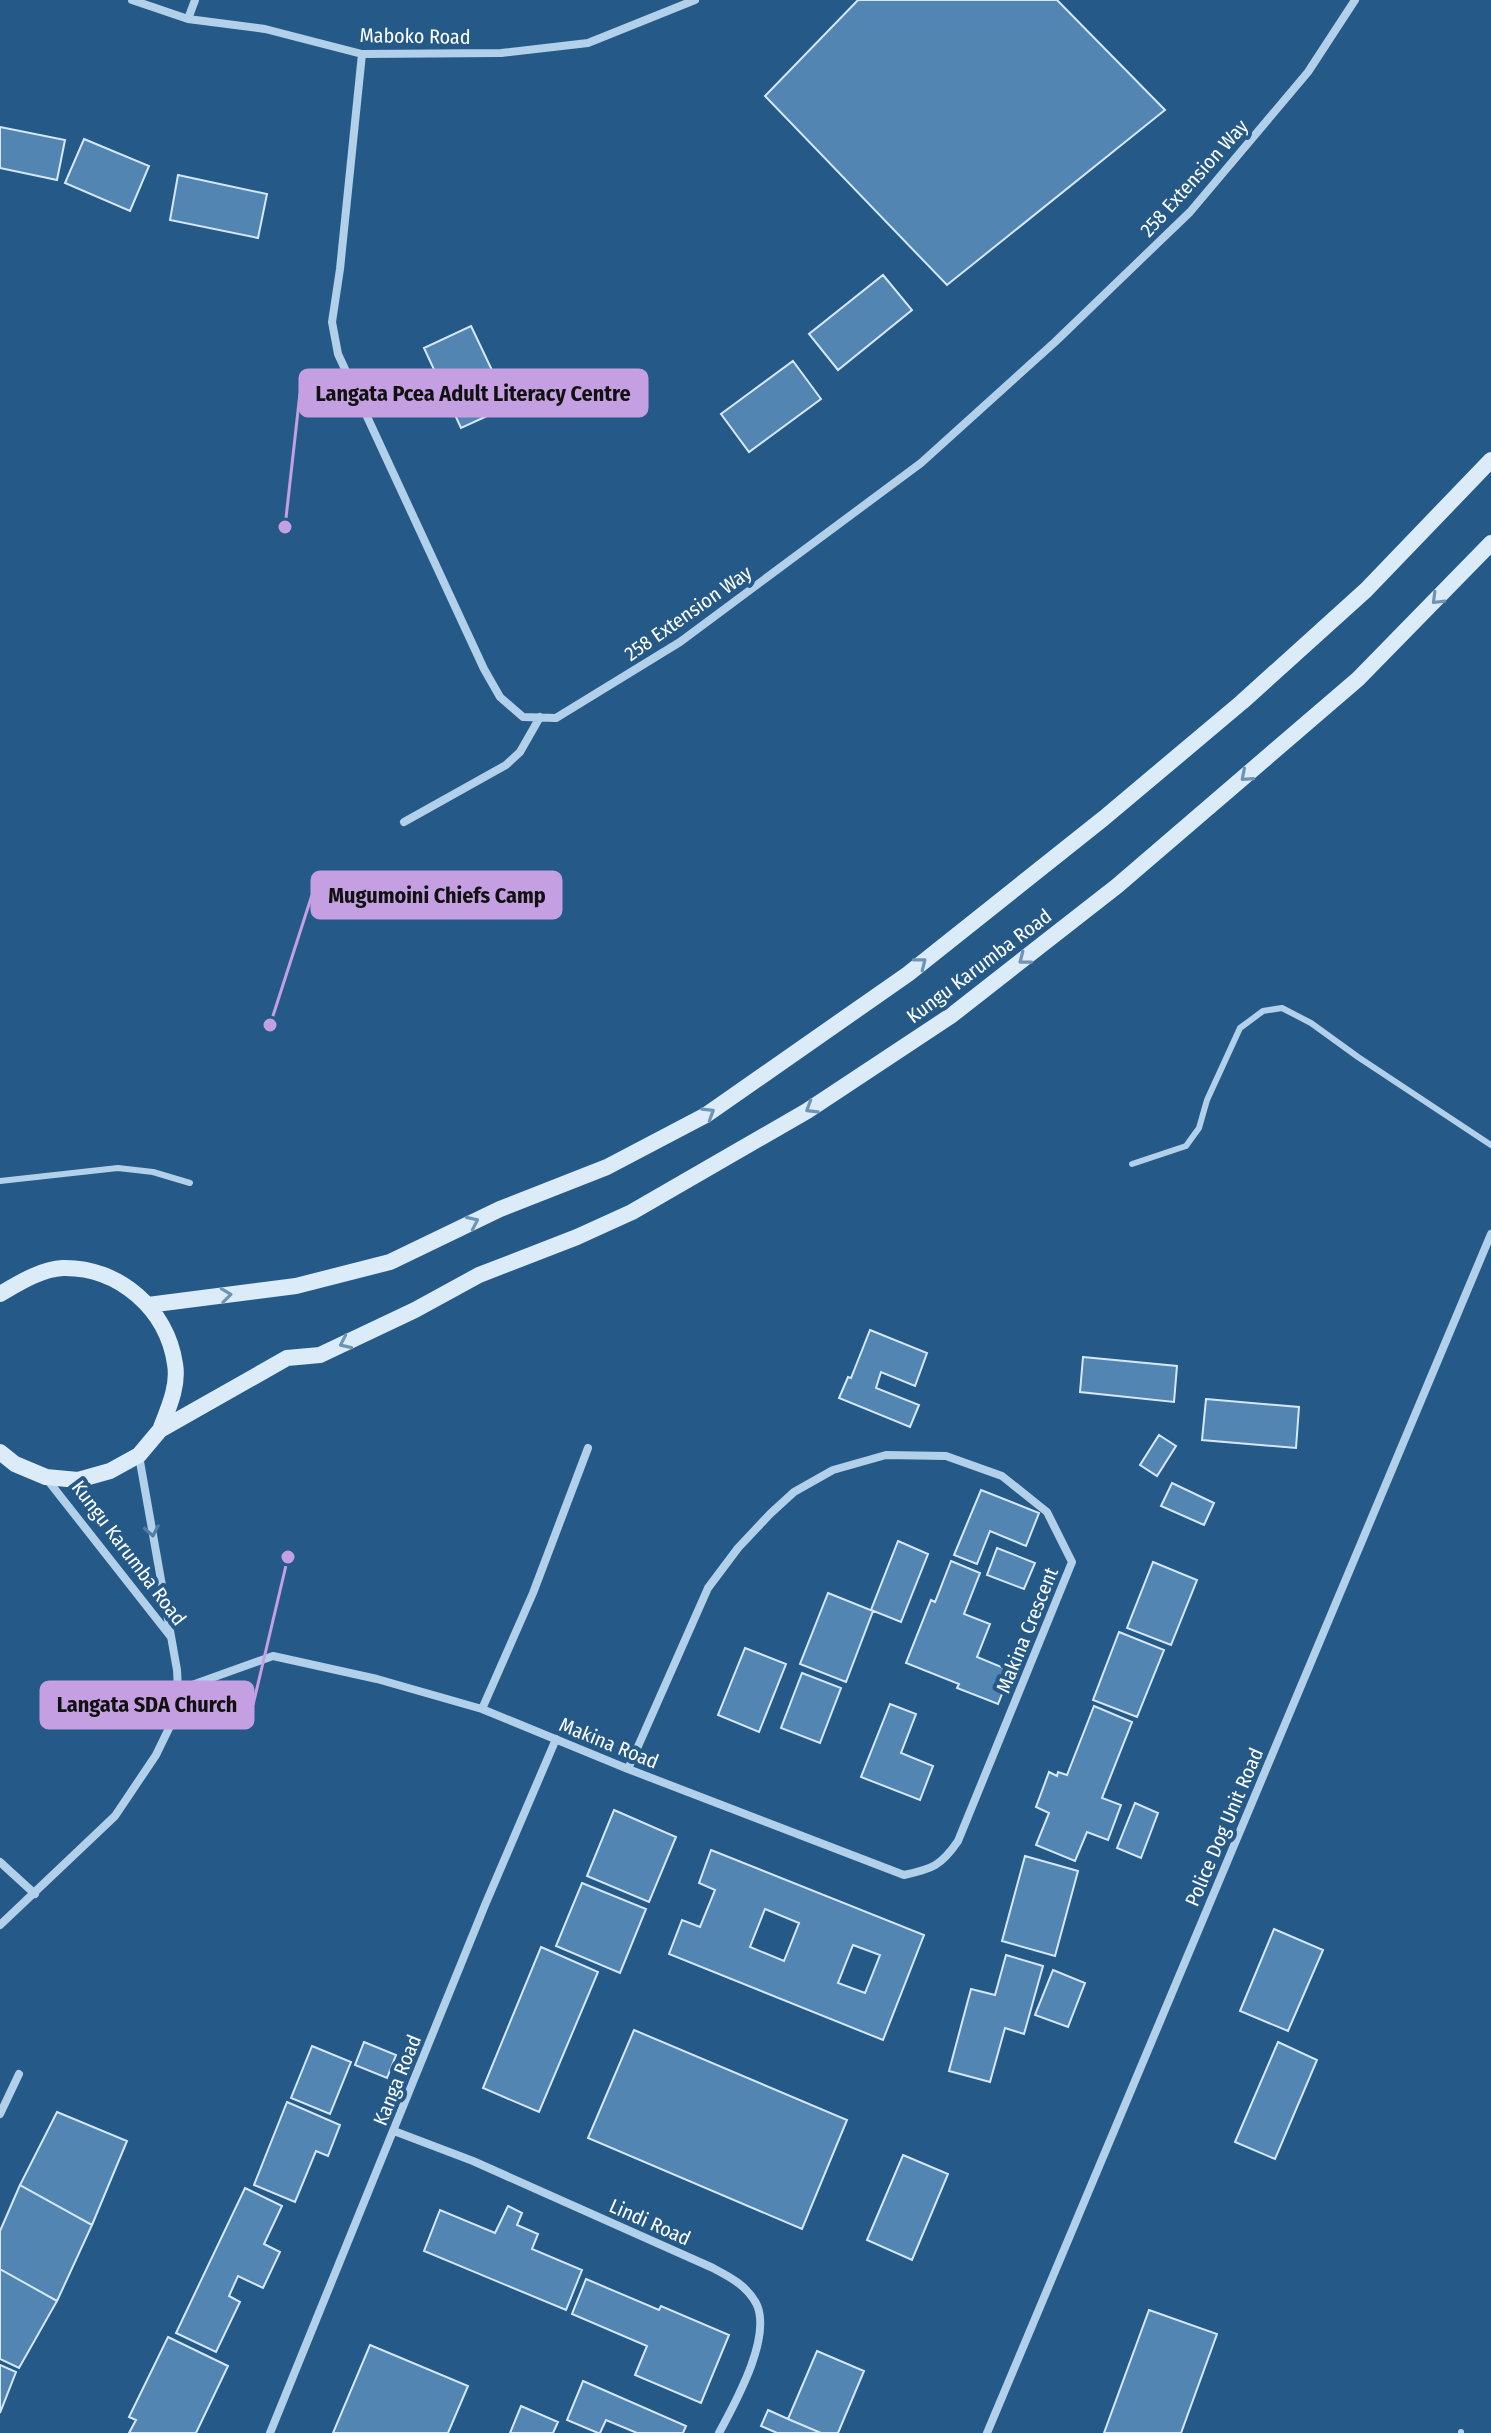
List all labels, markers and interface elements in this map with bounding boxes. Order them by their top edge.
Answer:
street label: Maboko Road [359,23,471,49]
street label: 258 Extension Way [1135,114,1253,242]
callout: Langata Pcea Adult Literacy Centre [300,370,647,416]
text: Langata Pcea Adult Literacy Centre [315,380,631,407]
street label: 258 Extension Way [620,560,756,666]
one-way arrow [1432,590,1446,605]
one-way arrow [1240,766,1255,780]
callout: Mugumoini Chiefs Camp [312,872,561,918]
text: Mugumoini Chiefs Camp [328,882,546,909]
street label: Kungu Karumba Road [902,904,1056,1028]
one-way arrow [1018,949,1033,963]
one-way arrow [912,959,927,973]
one-way arrow [805,1098,820,1113]
one-way arrow [700,1107,714,1122]
one-way arrow [465,1216,480,1232]
one-way arrow [219,1287,233,1304]
one-way arrow [338,1334,353,1350]
street label: Kungu Karumba Road [67,1476,191,1630]
one-way arrow [143,1525,160,1538]
street label: Makina Crescent [991,1563,1063,1696]
callout: Langata SDA Church [41,1682,253,1728]
text: Langata SDA Church [57,1691,237,1718]
street label: Makina Road [556,1712,662,1774]
street label: Police Dog Unit Road [1180,1744,1268,1910]
street label: Kanga Road [368,2031,426,2129]
street label: Lindi Road [606,2193,694,2251]

